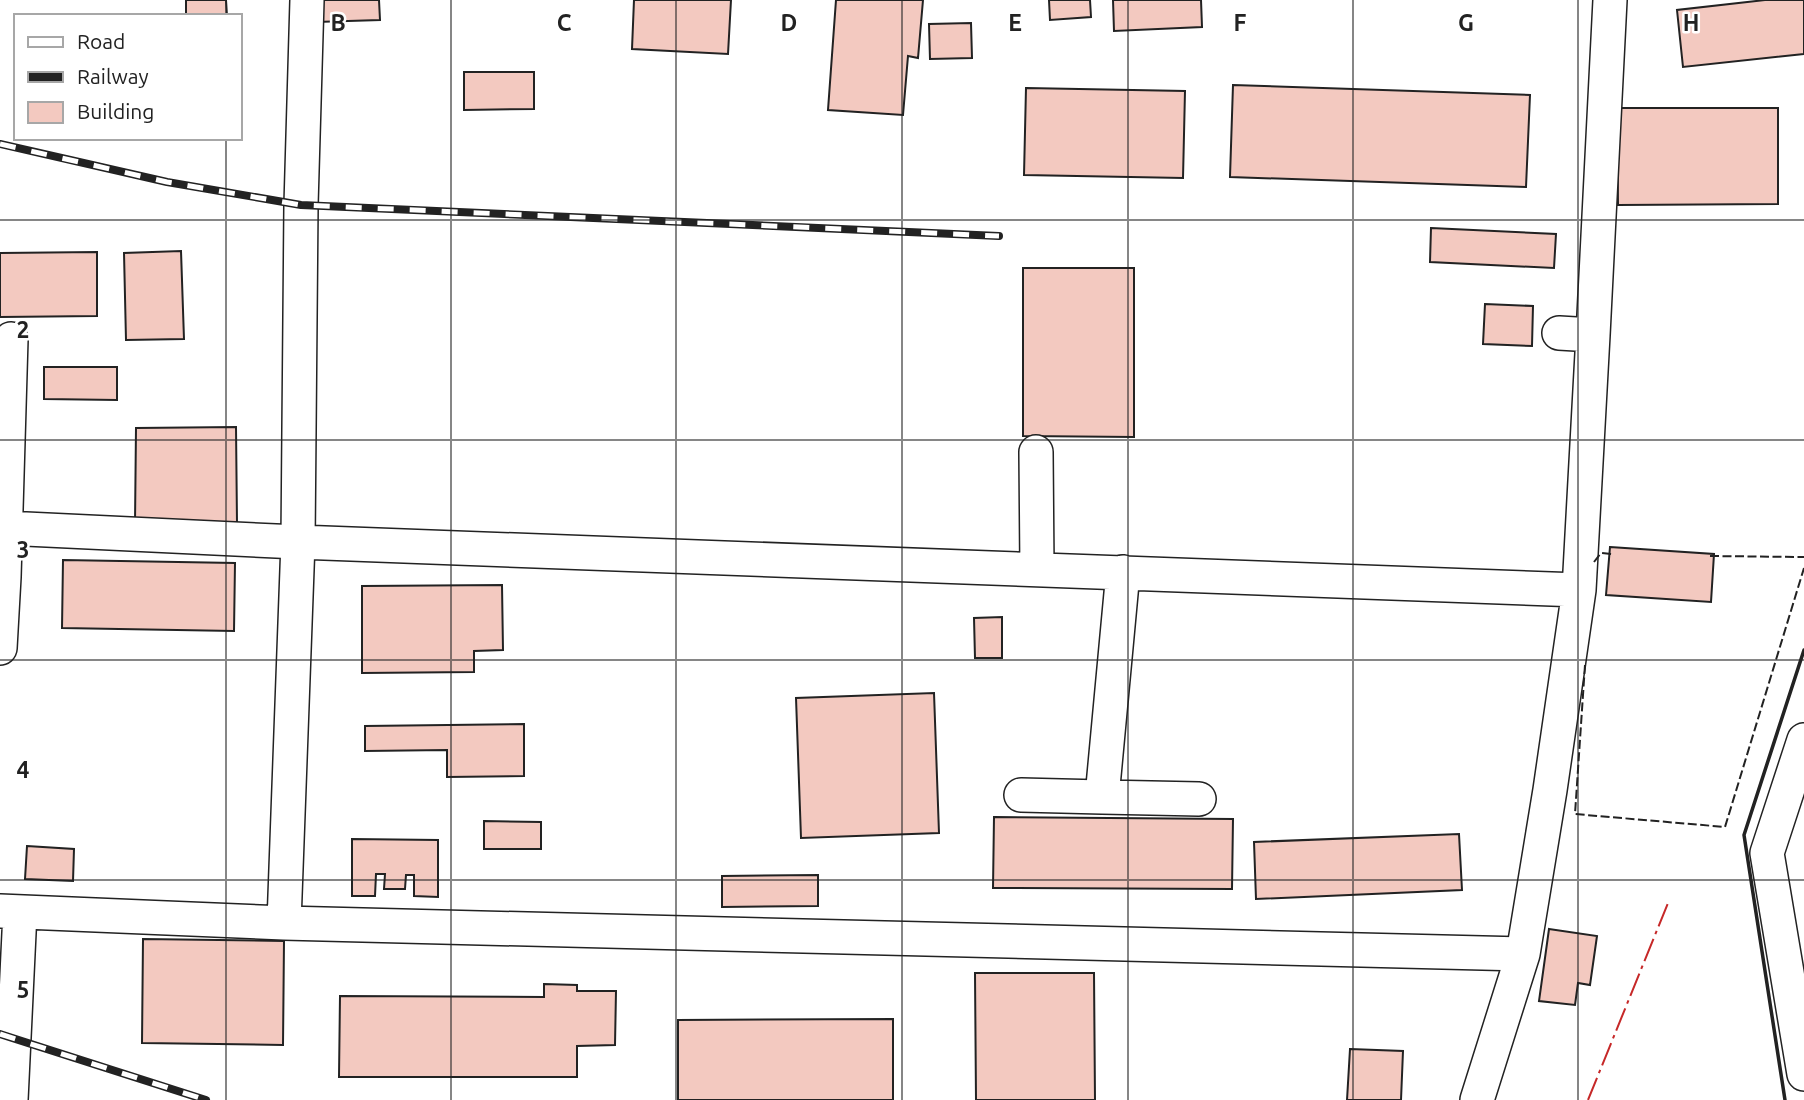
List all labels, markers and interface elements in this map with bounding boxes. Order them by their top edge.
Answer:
text: B [330,10,346,35]
text: C [557,10,572,35]
text: D [781,10,797,35]
text: E [1008,10,1022,35]
text: F [1234,10,1247,35]
text: G [1458,10,1474,35]
text: H [1683,10,1699,35]
legend [14,14,242,140]
text: Road [77,29,125,53]
text: Railway [77,64,149,88]
text: Building [77,99,154,123]
text: 2 [17,317,29,342]
text: 3 [17,537,29,562]
text: 4 [17,757,30,782]
text: 5 [17,977,29,1002]

